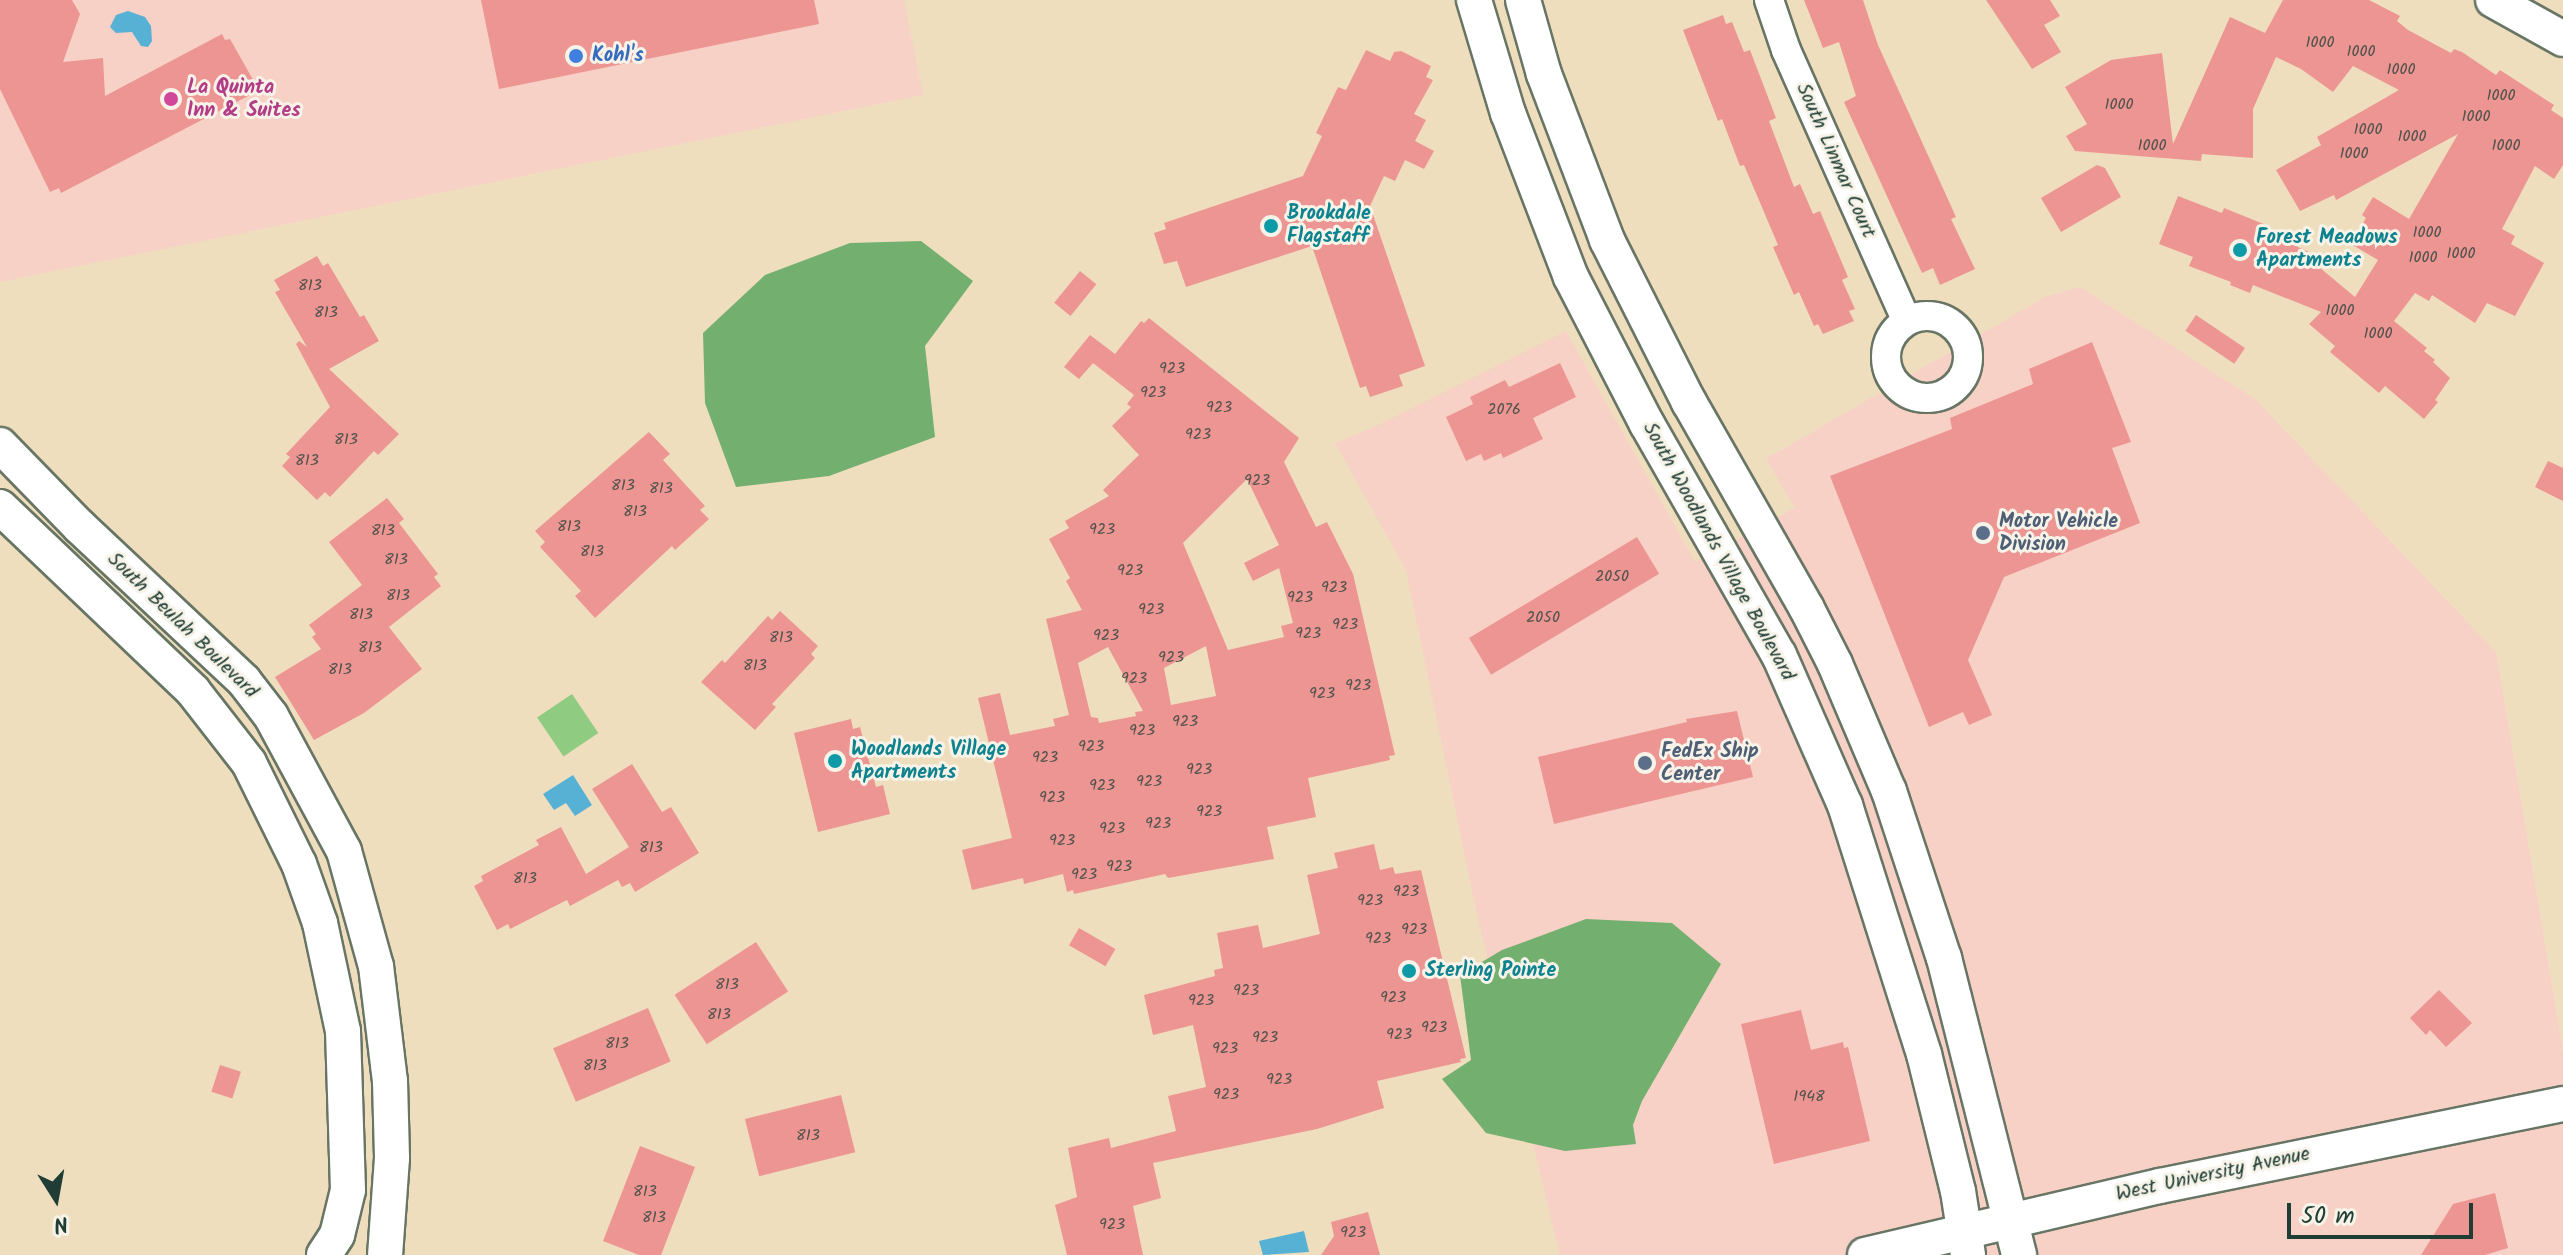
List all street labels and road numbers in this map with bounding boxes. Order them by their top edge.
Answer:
street label: South Linmar Court [1790,80,1880,242]
street label: South Woodlands Village Boulevard [1637,419,1799,685]
street label: South Beulah Boulevard [102,548,262,704]
street label: West University Avenue [2114,1143,2312,1207]

